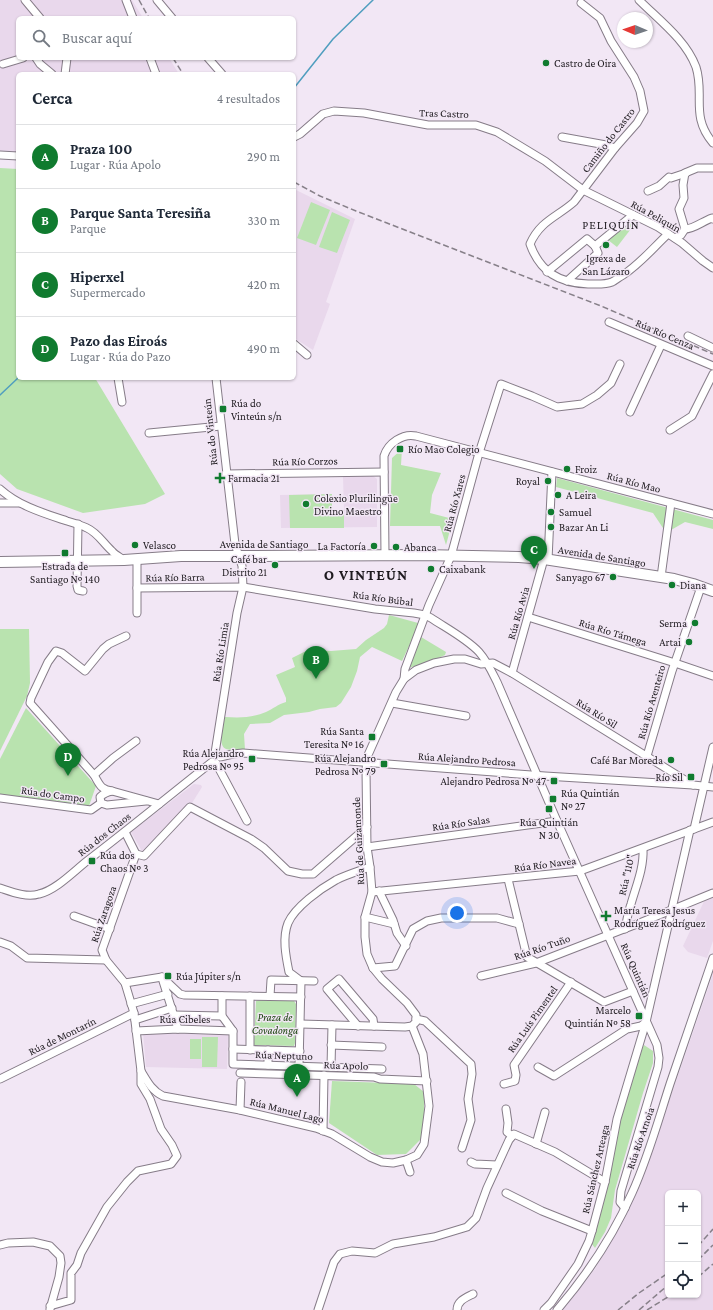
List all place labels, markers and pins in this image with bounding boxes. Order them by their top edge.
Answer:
place label: Castro de Oira [554,57,616,69]
marker: Castro de Oira [541,58,551,68]
marker: Igrexa de San Lázaro [601,240,611,250]
place label: Igrexa de San Lázaro [582,252,630,277]
place label: Rúa do Vinteún s/n [231,397,282,422]
marker: Rúa do Vinteún s/n [218,404,228,414]
place label: Río Mao Colegio [408,443,480,456]
marker: Río Mao Colegio [395,444,405,454]
place label: Froiz [575,463,597,475]
marker: Froiz [562,464,572,474]
place label: Farmacia 21 [228,472,280,484]
marker: Farmacia 21 [215,473,225,483]
place label: Royal [516,475,540,488]
marker: Royal [543,476,553,486]
place label: A Leira [566,489,596,501]
marker: A Leira [553,490,563,500]
place label: Colexio Plurilingüe Divino Maestro [314,492,398,517]
marker: Colexio Plurilingüe Divino Maestro [301,499,311,509]
place label: Samuel [559,506,592,518]
marker: Samuel [546,507,556,517]
place label: Bazar An Li [559,521,609,533]
marker: Bazar An Li [546,522,556,532]
pin: C [521,536,547,569]
place label: Velasco [143,539,176,551]
marker: Velasco [130,540,140,550]
place label: La Factoría [318,540,366,552]
marker: La Factoría [369,541,379,551]
place label: Abanca [404,541,437,553]
marker: Abanca [391,542,401,552]
marker: Estrada de Santiago Nº 140 [60,548,70,558]
place label: Café bar Distrito 21 [222,553,267,578]
place label: Estrada de Santiago Nº 140 [30,560,100,586]
marker: Café bar Distrito 21 [270,560,280,570]
place label: Caixabank [439,563,486,575]
marker: Caixabank [426,564,436,574]
place label: Sanyago 67 [556,571,605,584]
marker: Sanyago 67 [608,572,618,582]
place label: Diana [680,579,706,591]
marker: Diana [667,580,677,590]
place label: Serma [659,617,687,629]
marker: Serma [690,618,700,628]
place label: Artai [659,636,681,648]
marker: Artai [684,637,694,647]
pin: B [303,646,329,679]
place label: Rúa Santa Teresita Nº 16 [304,725,364,750]
marker: Rúa Santa Teresita Nº 16 [367,732,377,742]
pin: D [55,743,81,776]
place label: Rúa Alejandro Pedrosa Nº 95 [182,747,245,772]
place label: Rúa Alejandro Pedrosa Nº 79 [314,752,377,777]
marker: Rúa Alejandro Pedrosa Nº 95 [247,754,257,764]
place label: Café Bar Moreda [590,754,663,766]
marker: Café Bar Moreda [666,755,676,765]
marker: Rúa Alejandro Pedrosa Nº 79 [379,759,389,769]
place label: Río Sil [656,771,683,783]
marker: Río Sil [686,772,696,782]
place label: Alejandro Pedrosa Nº 47 [441,775,546,788]
marker: Alejandro Pedrosa Nº 47 [549,776,559,786]
place label: Rúa Quintián Nº 27 [561,787,620,812]
marker: Rúa Quintián Nº 27 [548,794,558,804]
marker: Rúa Quintián N 30 [544,804,554,814]
place label: Rúa Quintián N 30 [520,816,578,841]
place label: Rúa dos Chaos Nº 3 [100,849,148,874]
marker: Rúa dos Chaos Nº 3 [87,856,97,866]
place label: María Teresa Jesus Rodríguez Rodríguez [614,904,706,930]
marker: María Teresa Jesus Rodríguez Rodríguez [601,911,611,921]
place label: Rúa Júpiter s/n [176,970,241,983]
marker: Rúa Júpiter s/n [163,971,173,981]
place label: Marcelo Quintián Nº 58 [565,1004,632,1029]
marker: Marcelo Quintián Nº 58 [634,1011,644,1021]
pin: A [284,1064,310,1097]

